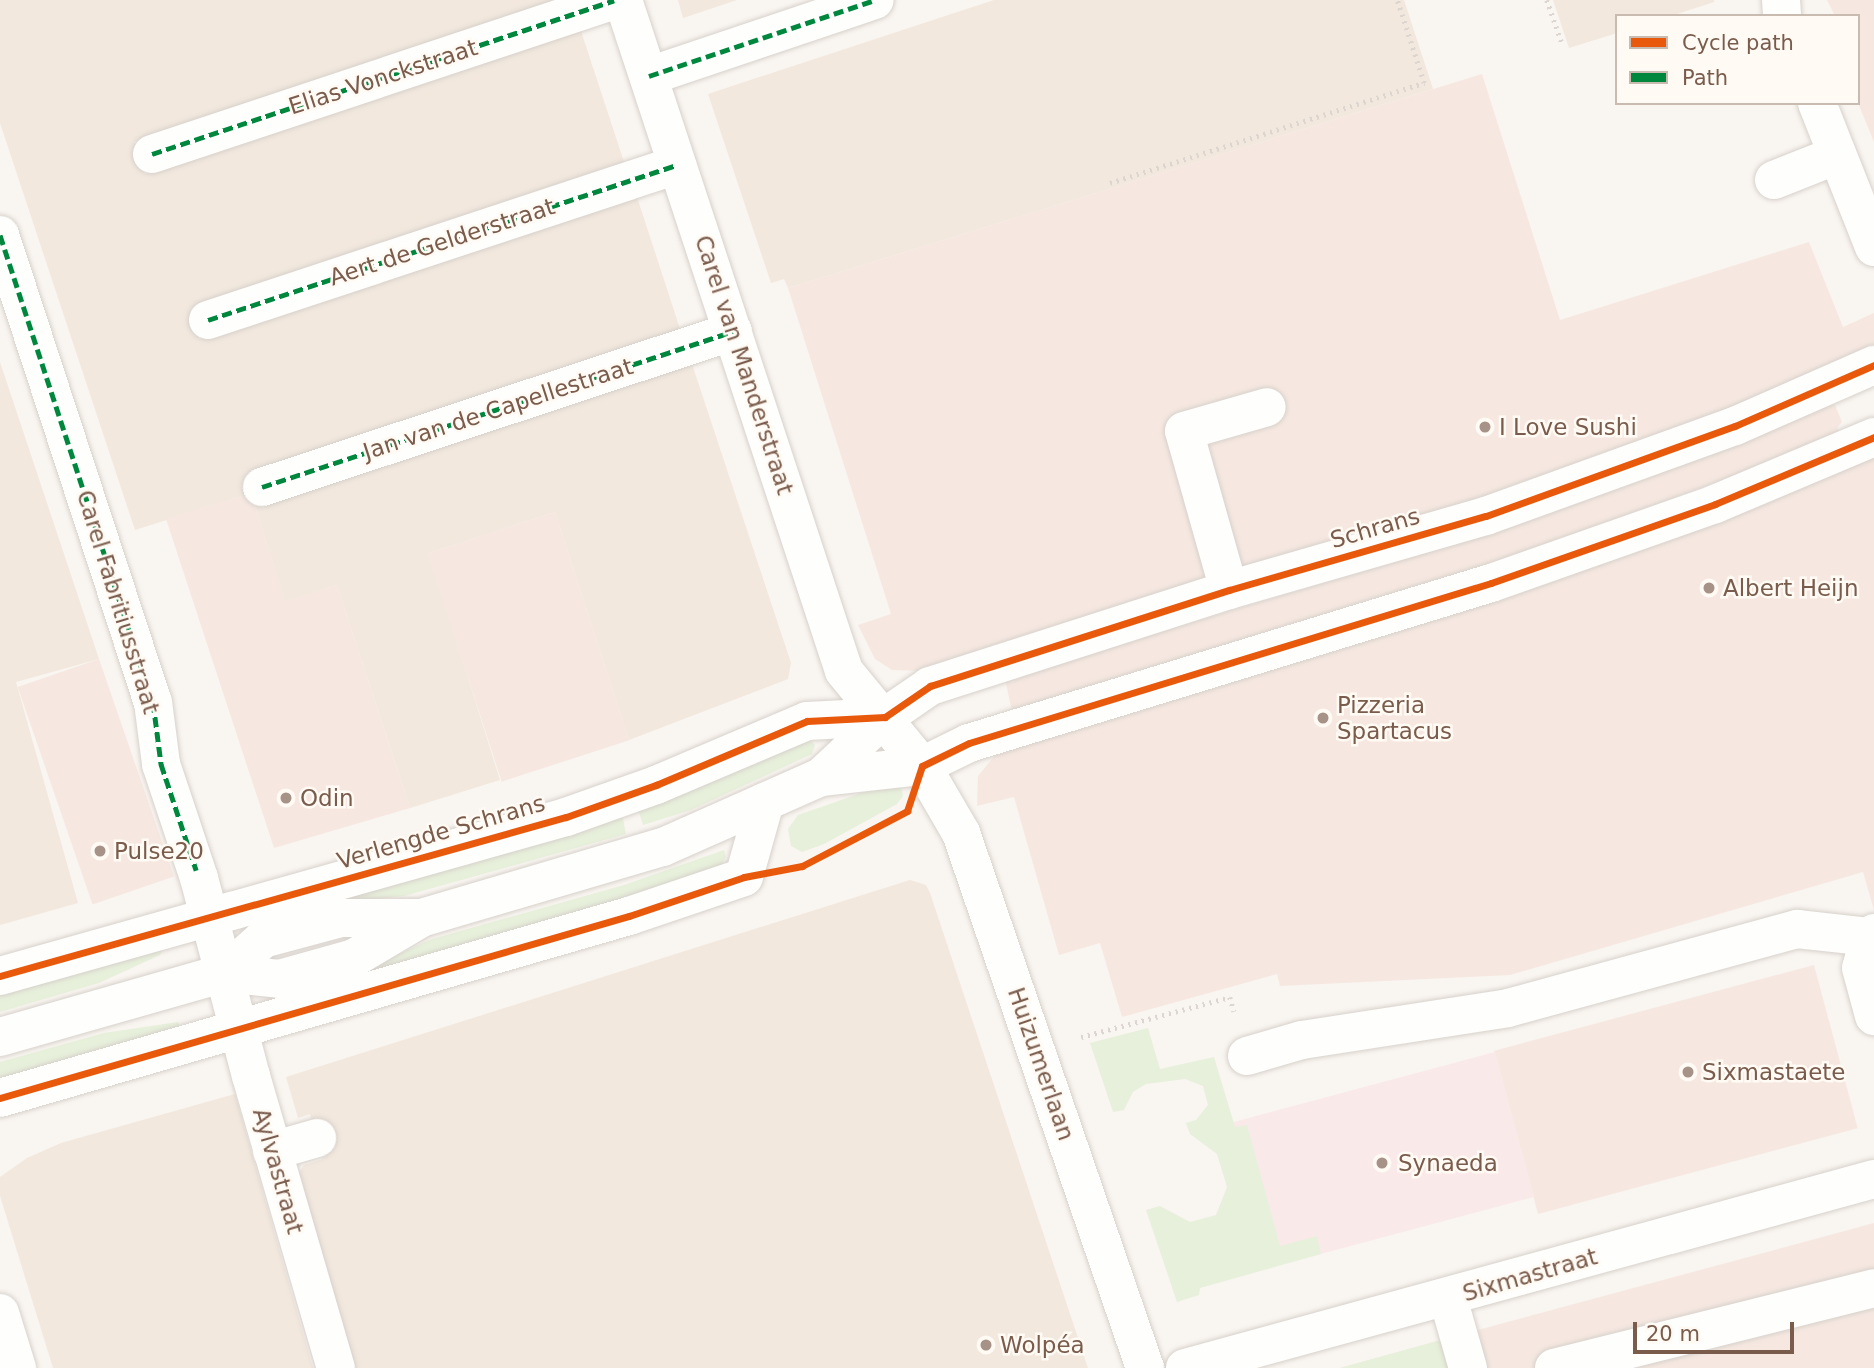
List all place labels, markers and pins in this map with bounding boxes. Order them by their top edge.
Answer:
place label: I Love Sushi [1499,413,1637,441]
marker: I Love Sushi [1477,419,1493,435]
place label: Albert Heijn [1723,574,1858,602]
marker: Albert Heijn [1701,580,1717,596]
place label: Pizzeria Spartacus [1337,691,1452,745]
marker: Pizzeria Spartacus [1315,710,1331,726]
place label: Odin [300,784,354,812]
marker: Odin [278,790,294,806]
place label: Pulse20 [114,837,204,865]
marker: Pulse20 [92,843,108,859]
place label: Sixmastaete [1702,1058,1846,1086]
marker: Sixmastaete [1680,1064,1696,1080]
place label: Synaeda [1398,1149,1498,1177]
marker: Synaeda [1372,1153,1392,1173]
place label: Wolpéa [1000,1331,1085,1359]
marker: Wolpéa [978,1337,994,1353]

